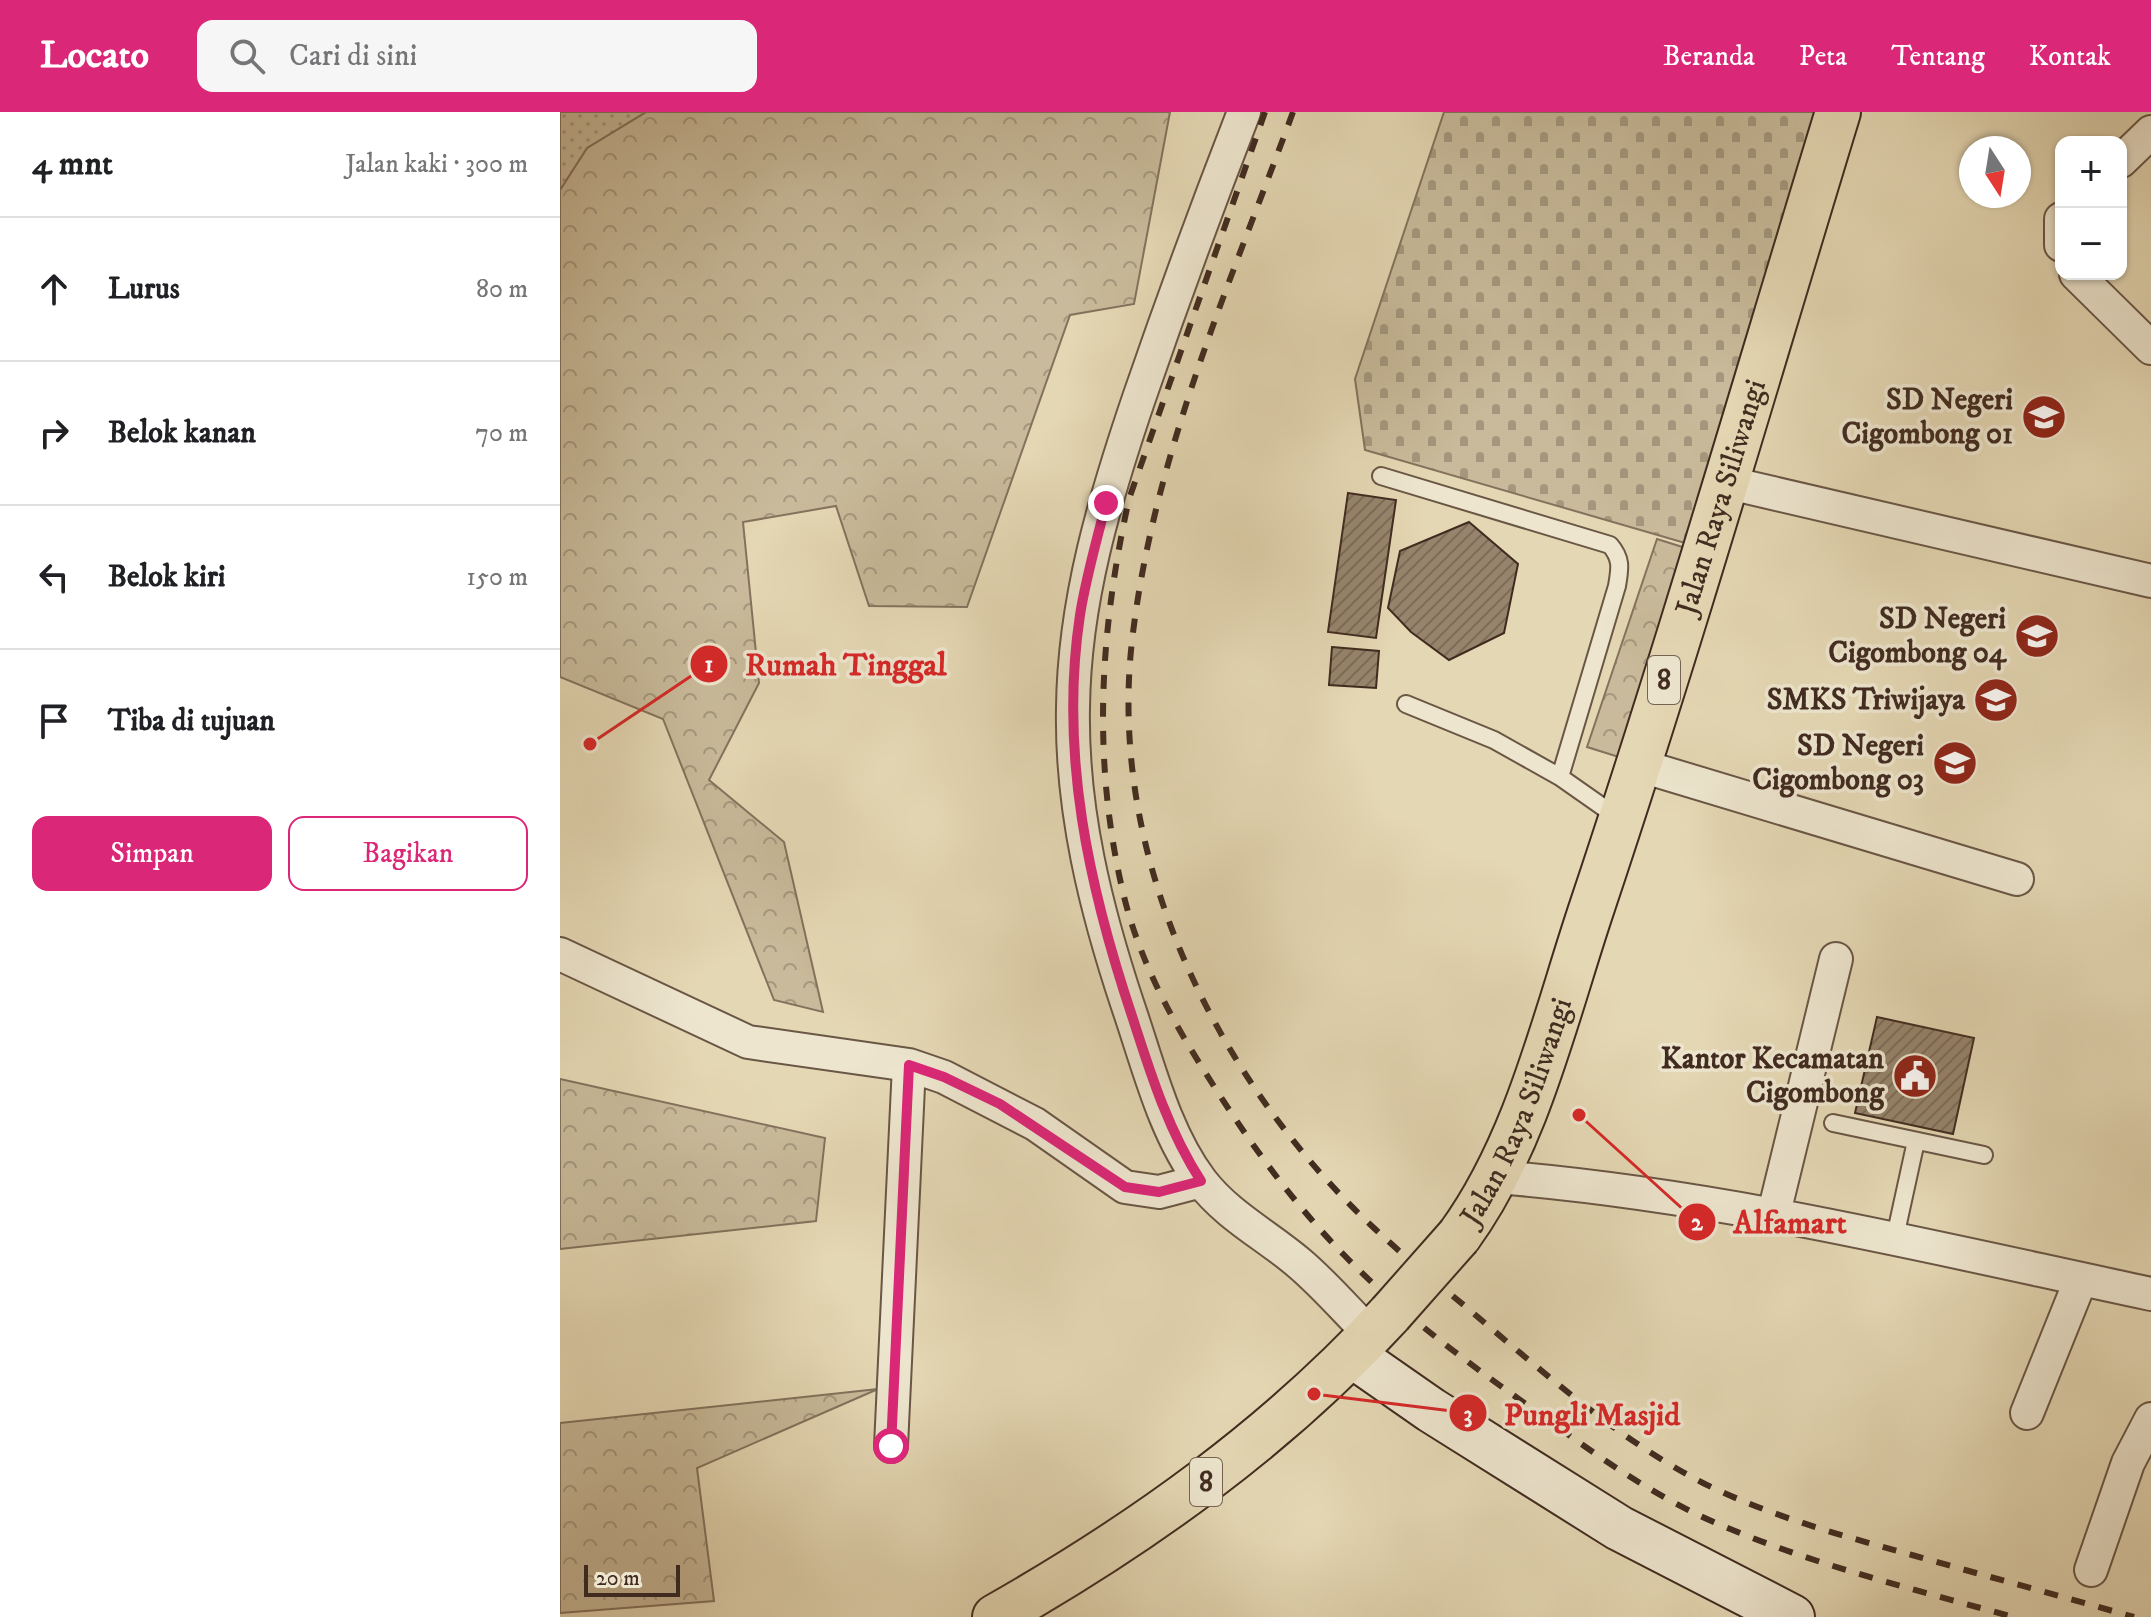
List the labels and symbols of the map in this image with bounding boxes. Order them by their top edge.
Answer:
north arrow [1959,136,2031,208]
street label: Jalan Raya Siliwangi [1667,375,1775,623]
place label: SD Negeri Cigombong 01 [1841,382,2013,453]
school or university icon: SD Negeri Cigombong 01 [2020,393,2068,441]
route end [1088,485,1124,521]
place label: SD Negeri Cigombong 04 [1828,601,2008,672]
school or university icon: SD Negeri Cigombong 04 [2013,612,2061,660]
callout: Rumah Tinggal [689,636,963,692]
text: Rumah Tinggal [745,646,947,686]
text: 1 [705,650,714,680]
road number: 8 [1648,656,1680,704]
school or university icon: SMKS Triwijaya [1972,676,2020,724]
place label: SMKS Triwijaya [1767,682,1966,719]
place label: SD Negeri Cigombong 03 [1752,728,1924,799]
school or university icon: SD Negeri Cigombong 03 [1931,739,1979,787]
street label: Jalan Raya Siliwangi [1451,993,1581,1236]
place label: Kantor Kecamatan Cigombong [1661,1041,1885,1112]
public building icon: Kantor Kecamatan Cigombong [1891,1052,1939,1100]
callout: Alfamart [1677,1194,1862,1250]
text: Alfamart [1732,1204,1848,1244]
text: 2 [1691,1208,1704,1238]
callout: Pungli Masjid [1448,1385,1697,1441]
text: Pungli Masjid [1504,1396,1681,1436]
text: 3 [1464,1400,1473,1430]
route start [873,1428,909,1464]
road number: 8 [1190,1458,1222,1506]
scale bar [584,1561,680,1597]

